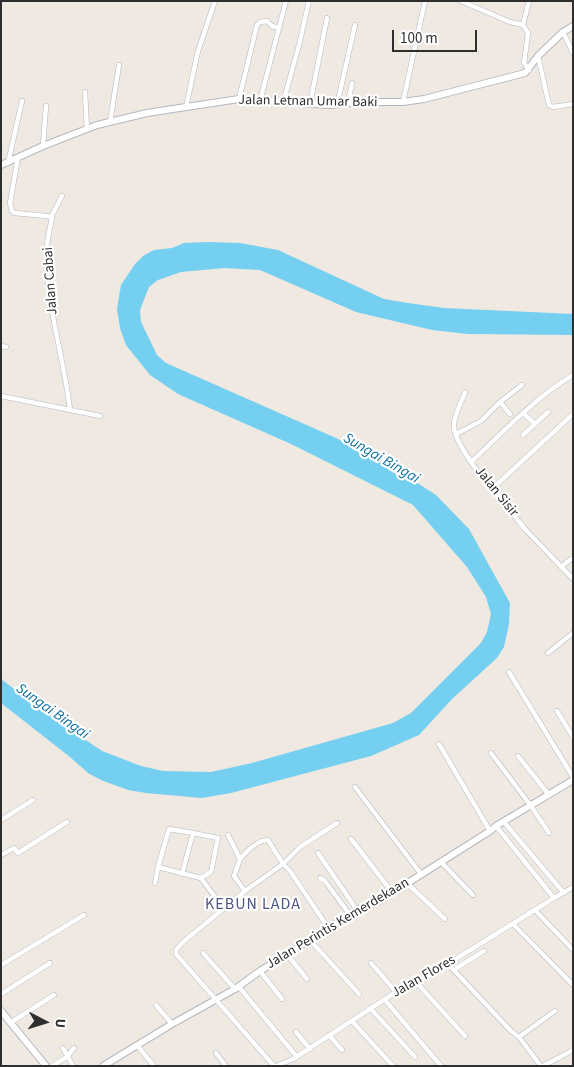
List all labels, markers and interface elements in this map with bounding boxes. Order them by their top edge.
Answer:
scale bar [394,20,479,52]
text: 100 m [400,28,438,49]
street label: Jalan Letnan Umar Baki [238,92,378,112]
street label: Jalan Cabai [40,247,62,315]
water label: Sungai Bingai [340,430,422,488]
street label: Jalan Sisir [471,463,521,521]
water label: Sungai Bingai [12,680,92,744]
street label: Jalan Perintis Kemerdekaan [264,875,412,973]
district label: KEBUN LADA [204,895,302,915]
street label: Jalan Flores [389,952,459,1002]
north arrow [20,997,70,1047]
text: U [50,1018,70,1029]

